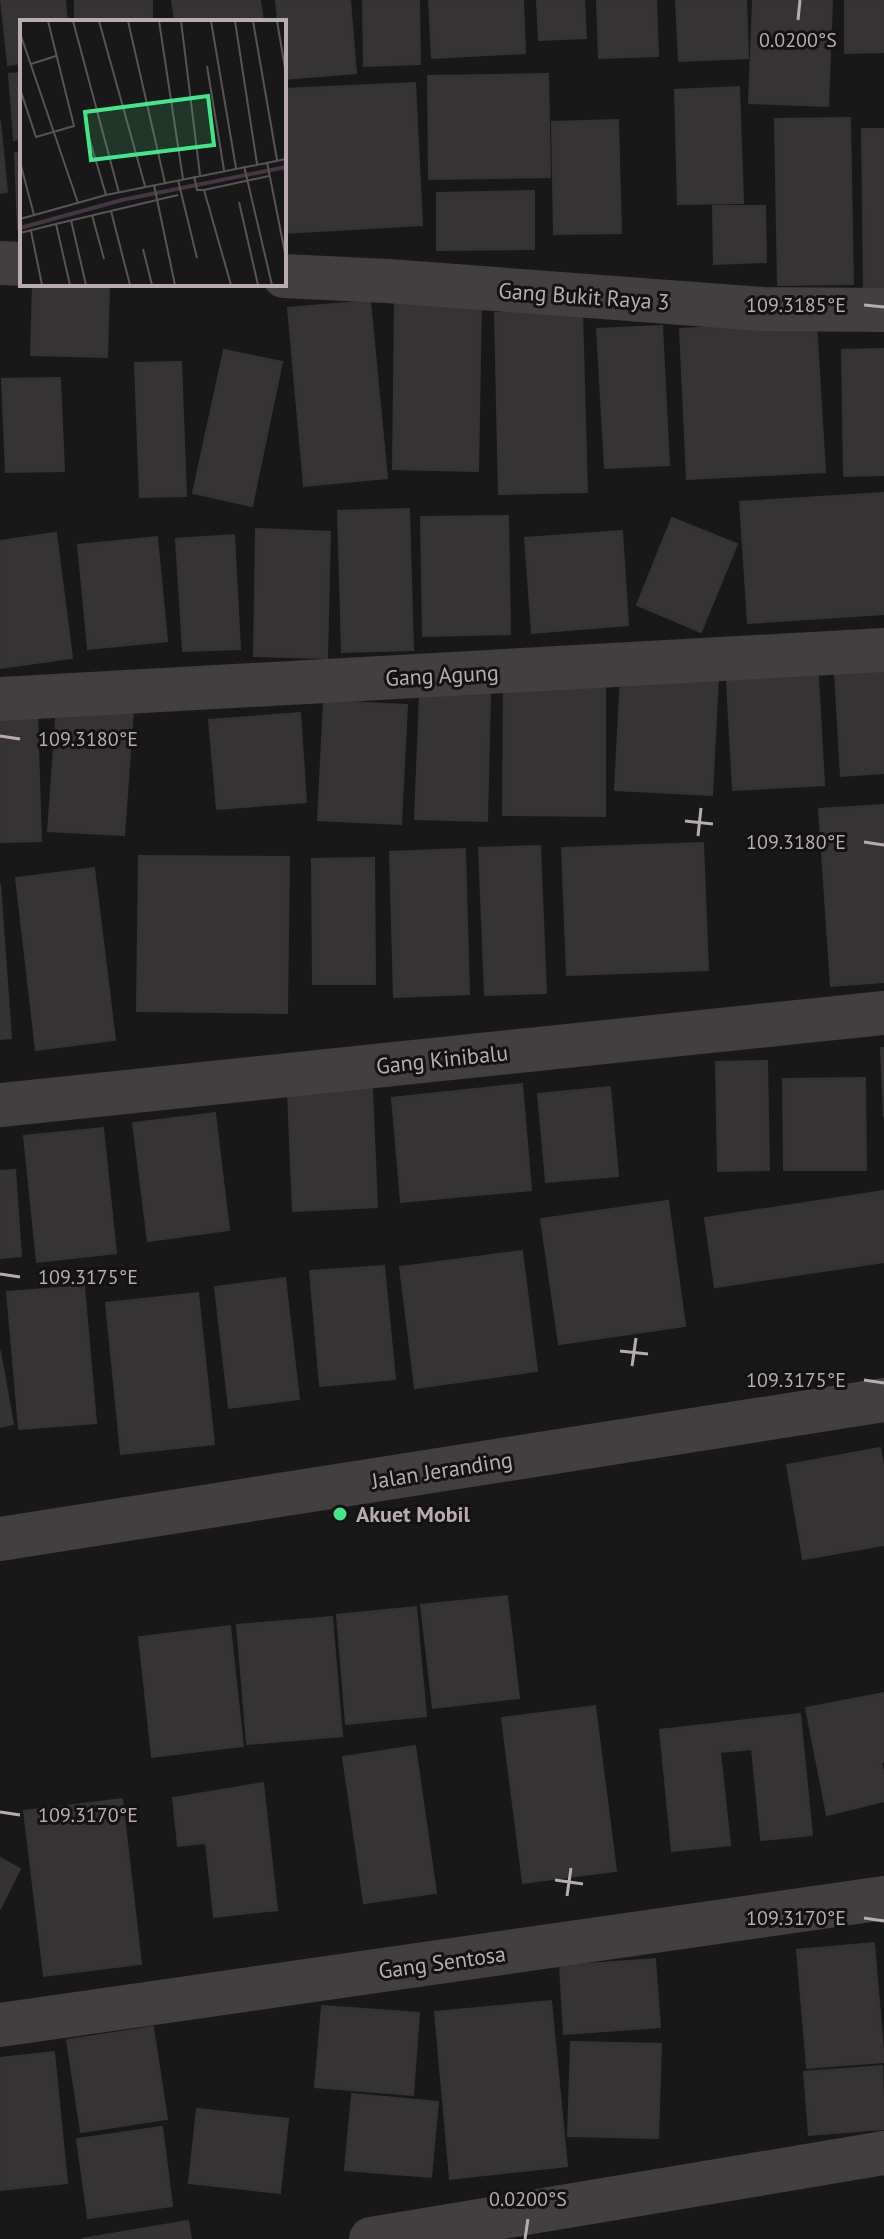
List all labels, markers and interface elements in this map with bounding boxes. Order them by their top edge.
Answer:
inset map [20,20,286,286]
text: 0.0200°S [759,27,837,53]
street label: Gang Bukit Raya 3 [498,276,670,316]
text: 109.3185°E [746,292,846,318]
street label: Gang Agung [385,658,499,692]
text: 109.3180°E [38,726,138,752]
text: 109.3180°E [746,829,846,855]
street label: Gang Kinibalu [375,1038,509,1080]
text: 109.3175°E [38,1264,138,1290]
text: 109.3175°E [746,1367,846,1393]
street label: Jalan Jeranding [369,1445,514,1495]
place label: Akuet Mobil [356,1500,470,1528]
marker: Akuet Mobil [331,1505,349,1523]
text: 109.3170°E [38,1802,138,1828]
text: 109.3170°E [746,1905,846,1931]
street label: Gang Sentosa [377,1939,507,1985]
text: 0.0200°S [489,2186,567,2212]

